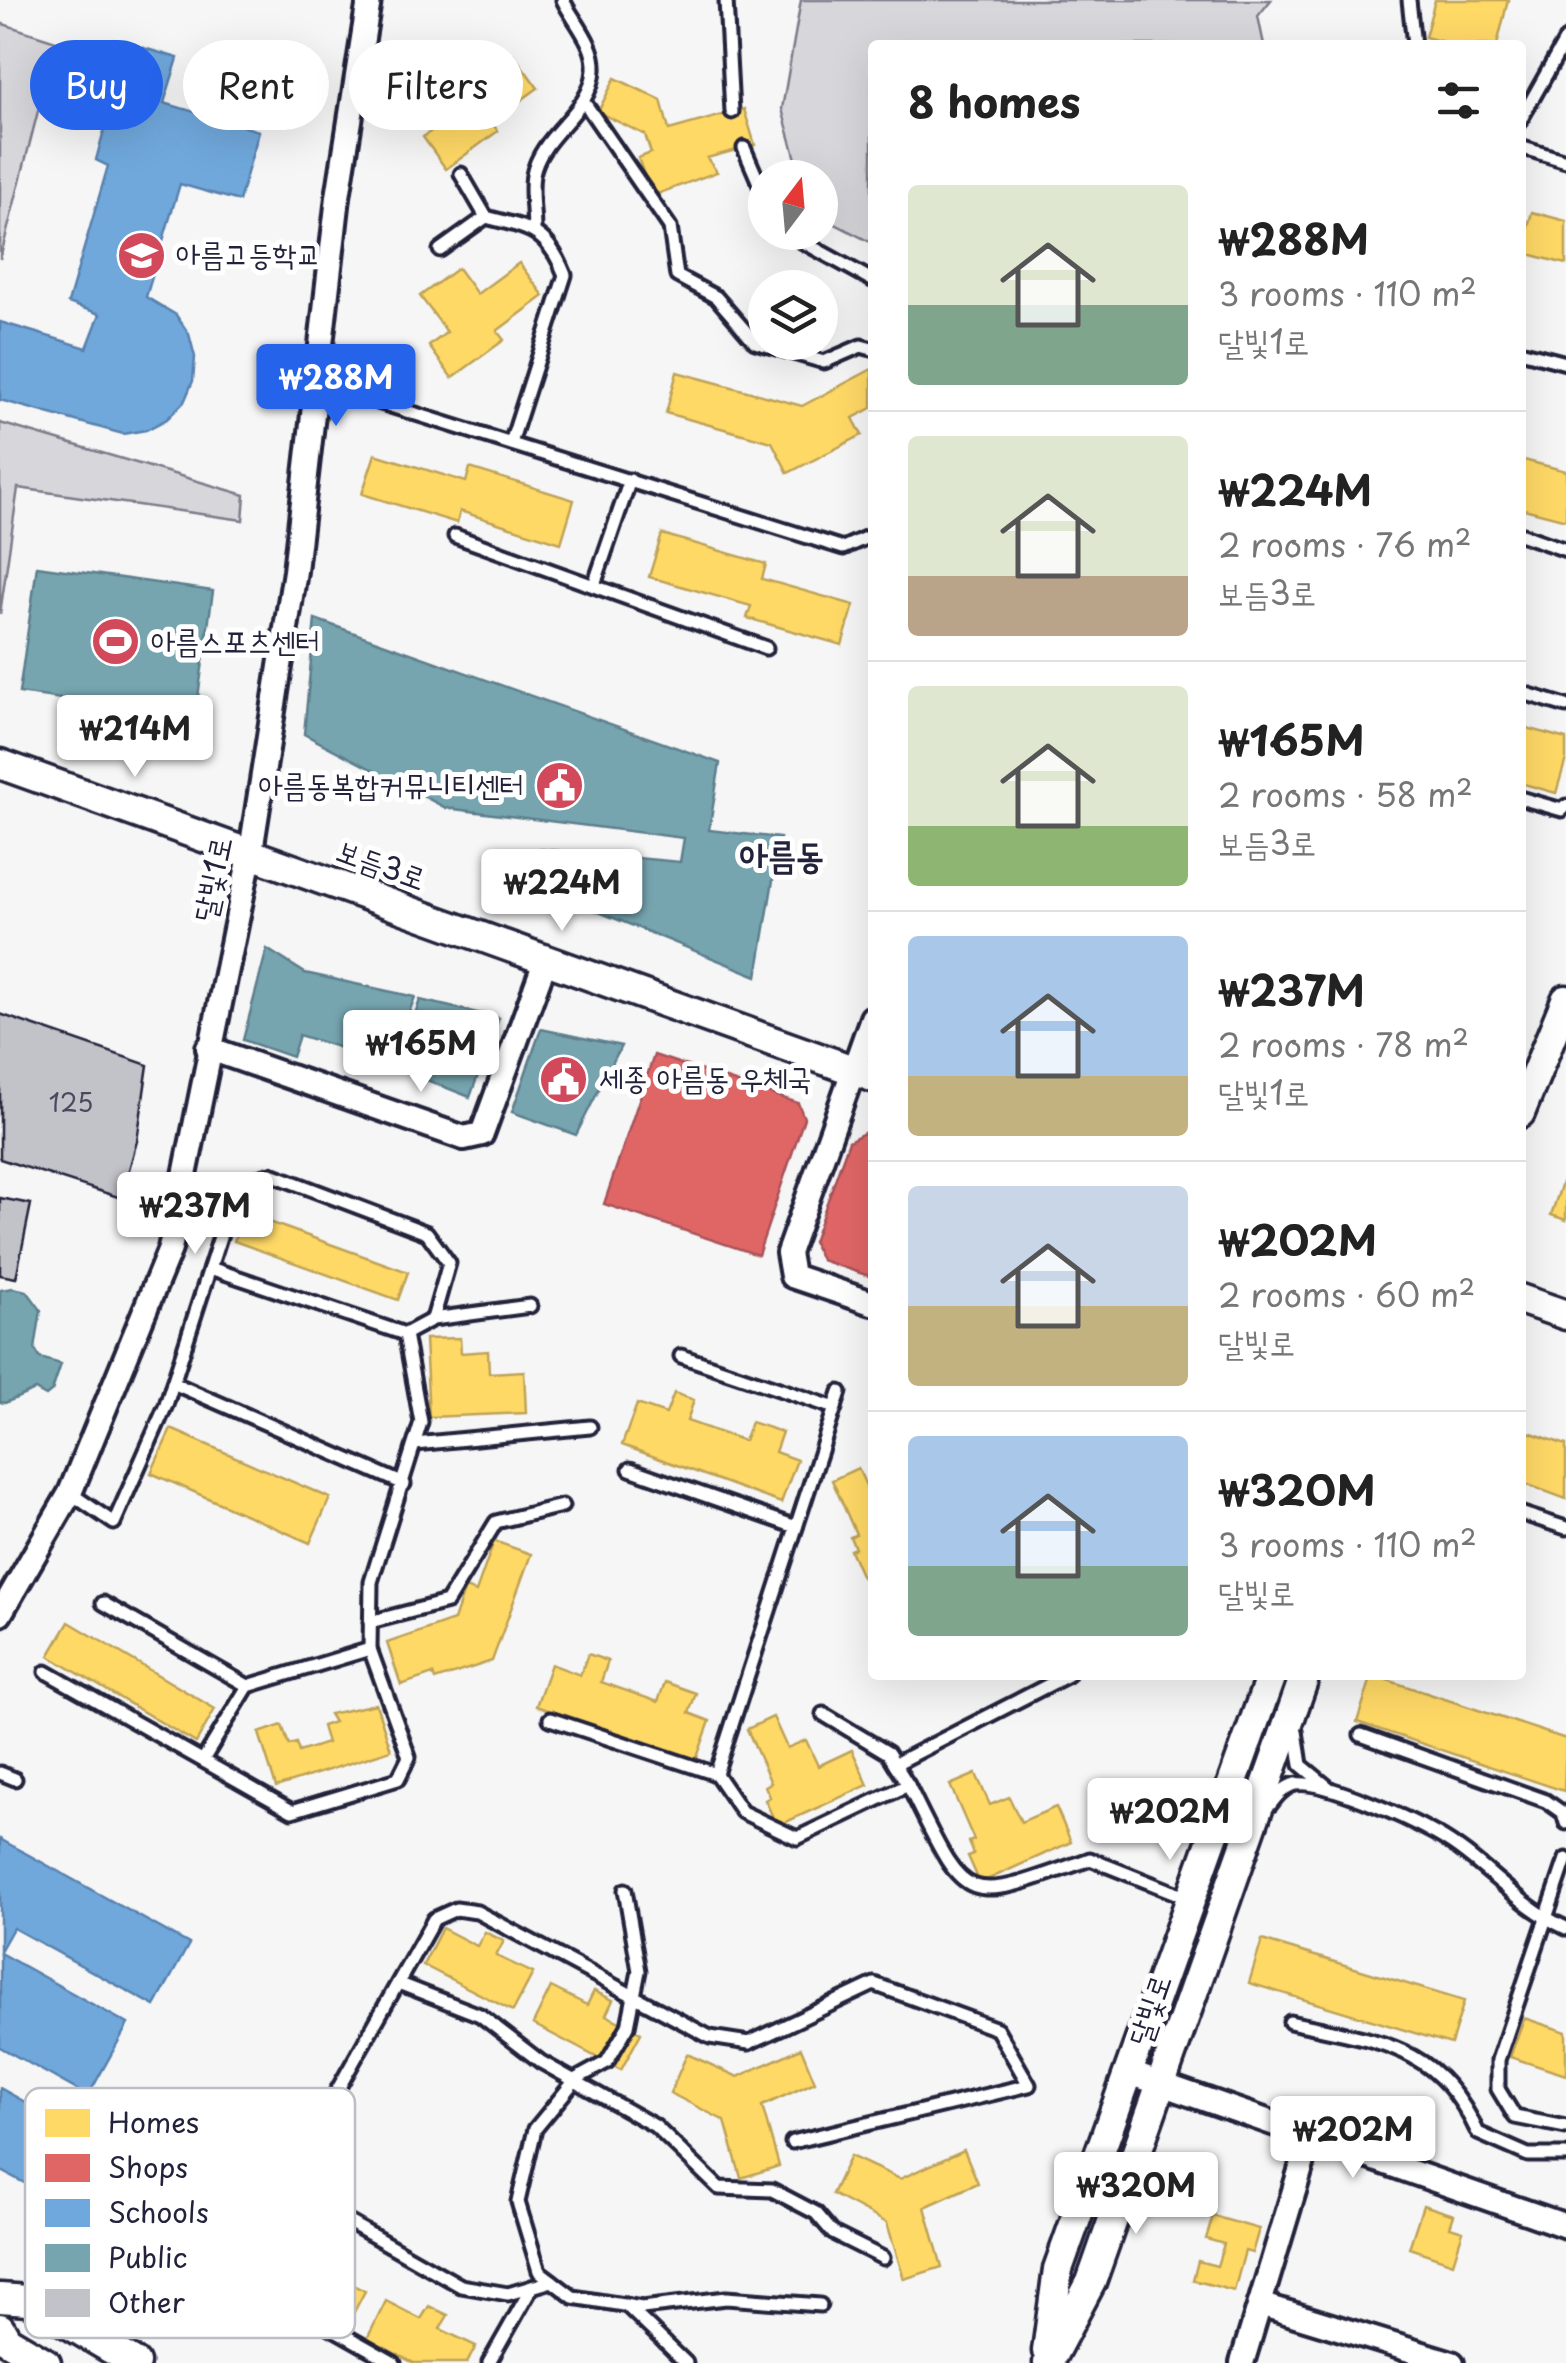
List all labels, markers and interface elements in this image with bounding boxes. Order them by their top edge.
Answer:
chip: Buy [30,40,163,130]
chip: Rent [183,40,329,130]
chip: Filters [349,40,523,130]
text: 8 homes [908,69,1081,132]
icon: filters [1431,73,1486,128]
north arrow [748,160,838,250]
map controls [748,160,838,360]
text: ₩288M [1218,206,1369,269]
icon: home [988,225,1108,345]
school or university icon: 아름고등학교 [115,229,167,281]
place label: 아름고등학교 [176,230,321,275]
text: 3 rooms · 110 m² [1218,269,1477,317]
button: layers [748,270,838,360]
text: 달빛1로 [1218,317,1310,365]
pin: ₩288M [266,344,406,429]
text: ₩288M [278,352,394,400]
text: ₩224M [1218,457,1372,520]
icon: home [988,476,1108,596]
text: 2 rooms · 76 m² [1218,520,1472,568]
text: 보듬3로 [1218,568,1316,616]
sports icon: 아름스포츠센터 [90,616,142,668]
place label: 아름스포츠센터 [151,617,320,662]
pin: ₩214M [65,695,205,780]
text: ₩214M [79,703,191,751]
text: ₩165M [1218,707,1365,770]
icon: home [988,726,1108,846]
public building icon: 아름동복합커뮤니티센터 [533,760,585,812]
place label: 아름동복합커뮤니티센터 [258,761,524,806]
text: 2 rooms · 58 m² [1218,770,1473,818]
text: 보듬3로 [1218,818,1316,866]
street label: 보듬3로 [331,826,433,900]
district label: 아름동 [740,827,824,880]
street label: 달빛1로 [180,832,241,925]
pin: ₩224M [492,849,632,934]
text: ₩224M [503,857,621,905]
text: ₩237M [1218,957,1365,1020]
icon: home [988,976,1108,1096]
pin: ₩165M [351,1010,491,1095]
text: ₩165M [365,1018,477,1066]
text: 2 rooms · 78 m² [1218,1020,1469,1068]
public building icon: 세종 아름동 우체국 [538,1053,590,1105]
place label: 세종 아름동 우체국 [599,1054,812,1099]
text: 달빛1로 [1218,1068,1310,1116]
house number: 125 [49,1083,93,1121]
pin: ₩237M [125,1172,265,1257]
text: ₩237M [139,1180,251,1228]
text: ₩202M [1218,1207,1377,1270]
icon: home [988,1226,1108,1346]
text: 2 rooms · 60 m² [1218,1270,1475,1318]
text: 달빛로 [1218,1318,1295,1366]
text: ₩320M [1218,1457,1376,1520]
icon: home [988,1476,1108,1596]
text: 3 rooms · 110 m² [1218,1520,1477,1568]
text: 달빛로 [1218,1568,1295,1616]
pin: ₩202M [1100,1778,1240,1863]
text: ₩202M [1109,1786,1231,1834]
street label: 달빛로 [1115,1968,1181,2051]
legend [25,2088,355,2338]
pin: ₩202M [1283,2096,1423,2181]
text: Homes [108,2100,199,2143]
text: ₩202M [1292,2104,1414,2152]
text: Shops [108,2145,188,2188]
pin: ₩320M [1066,2152,1206,2237]
text: ₩320M [1076,2160,1196,2208]
text: Schools [108,2190,209,2233]
text: Public [108,2235,187,2278]
text: Other [108,2280,185,2323]

